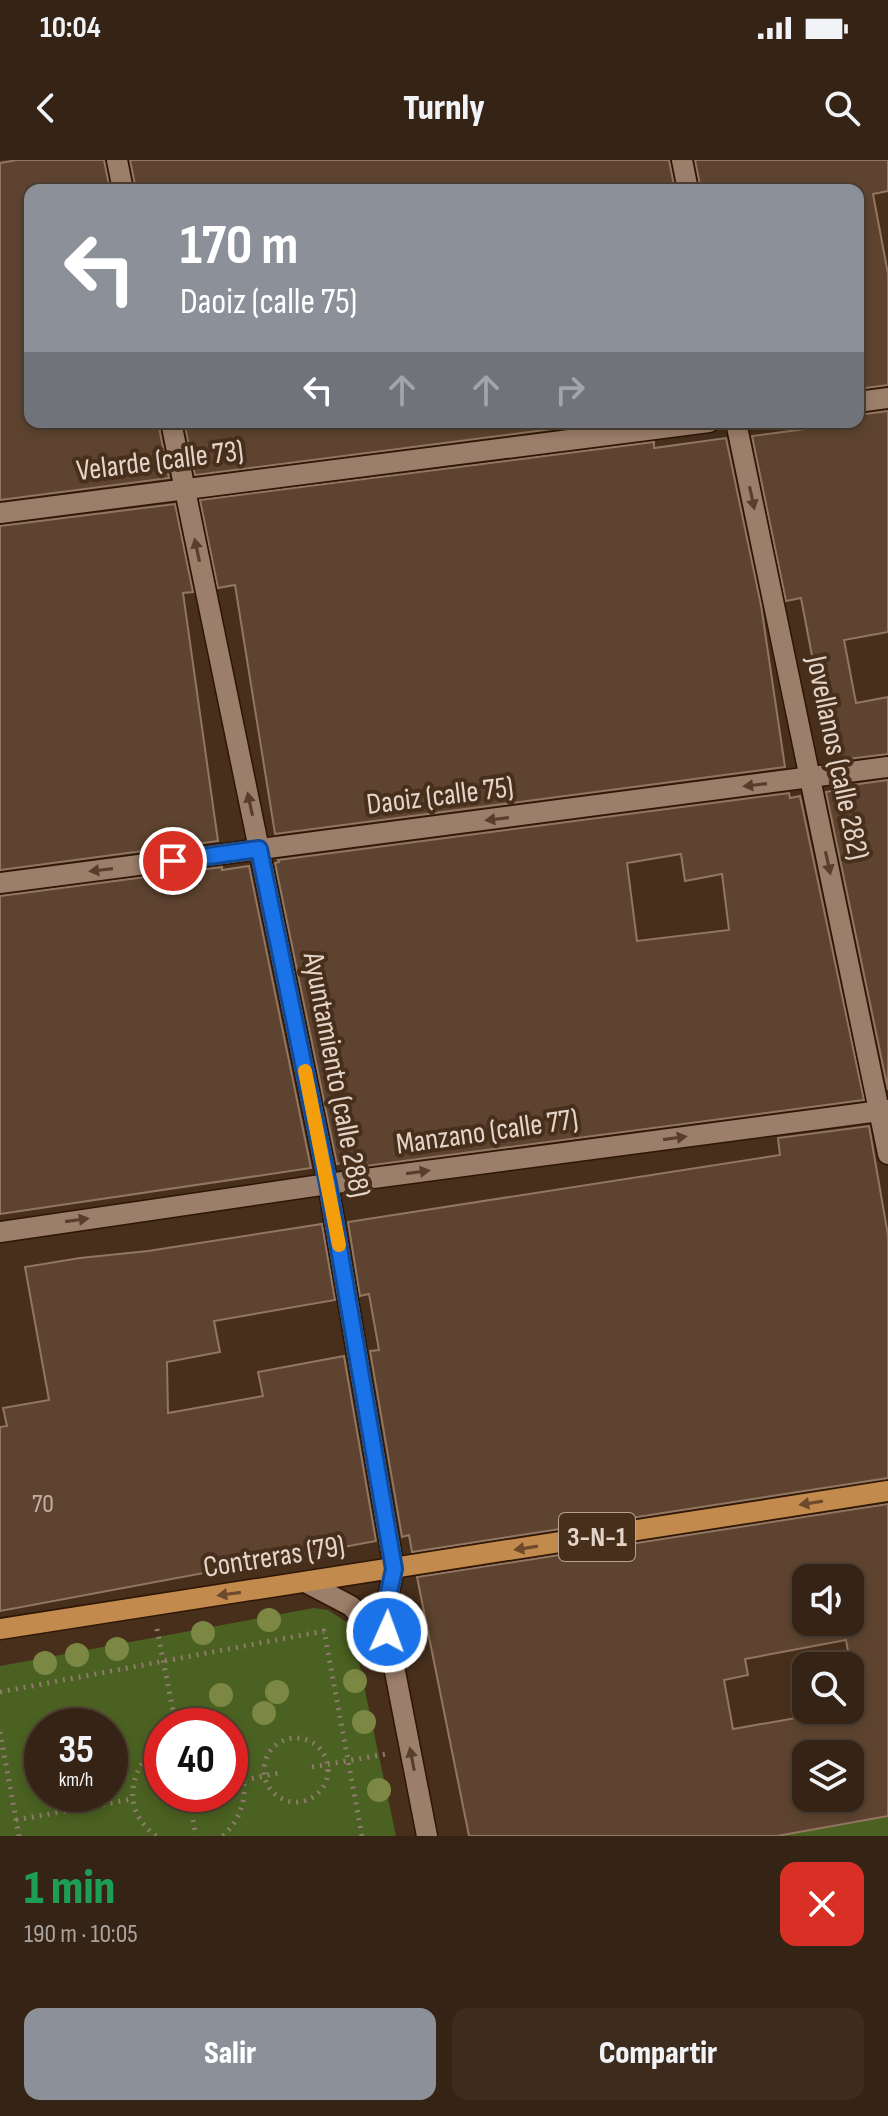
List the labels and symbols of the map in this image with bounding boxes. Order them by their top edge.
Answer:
street label: Velarde (calle 73) [74,433,246,489]
one-way arrow [746,486,759,511]
one-way arrow [190,537,203,562]
street label: Jovellanos (calle 282) [798,652,876,863]
street label: Daoiz (calle 75) [364,769,516,823]
one-way arrow [742,779,767,792]
one-way arrow [243,791,256,816]
one-way arrow [485,813,510,826]
pin [139,827,207,895]
one-way arrow [822,850,835,875]
one-way arrow [88,864,113,877]
street label: Ayuntamiento (calle 288) [294,948,377,1201]
street label: Manzano (calle 77) [394,1101,580,1163]
one-way arrow [663,1131,688,1144]
one-way arrow [406,1165,431,1178]
one-way arrow [65,1214,90,1226]
house number: 70 [32,1489,54,1520]
one-way arrow [798,1497,823,1510]
road number: 3-N-1 [559,1513,635,1561]
street label: Contreras (79) [201,1528,347,1586]
one-way arrow [514,1542,539,1555]
one-way arrow [217,1588,242,1601]
position arrow [345,1590,429,1674]
speed limit sign: 40 [144,1708,248,1812]
one-way arrow [405,1747,418,1772]

